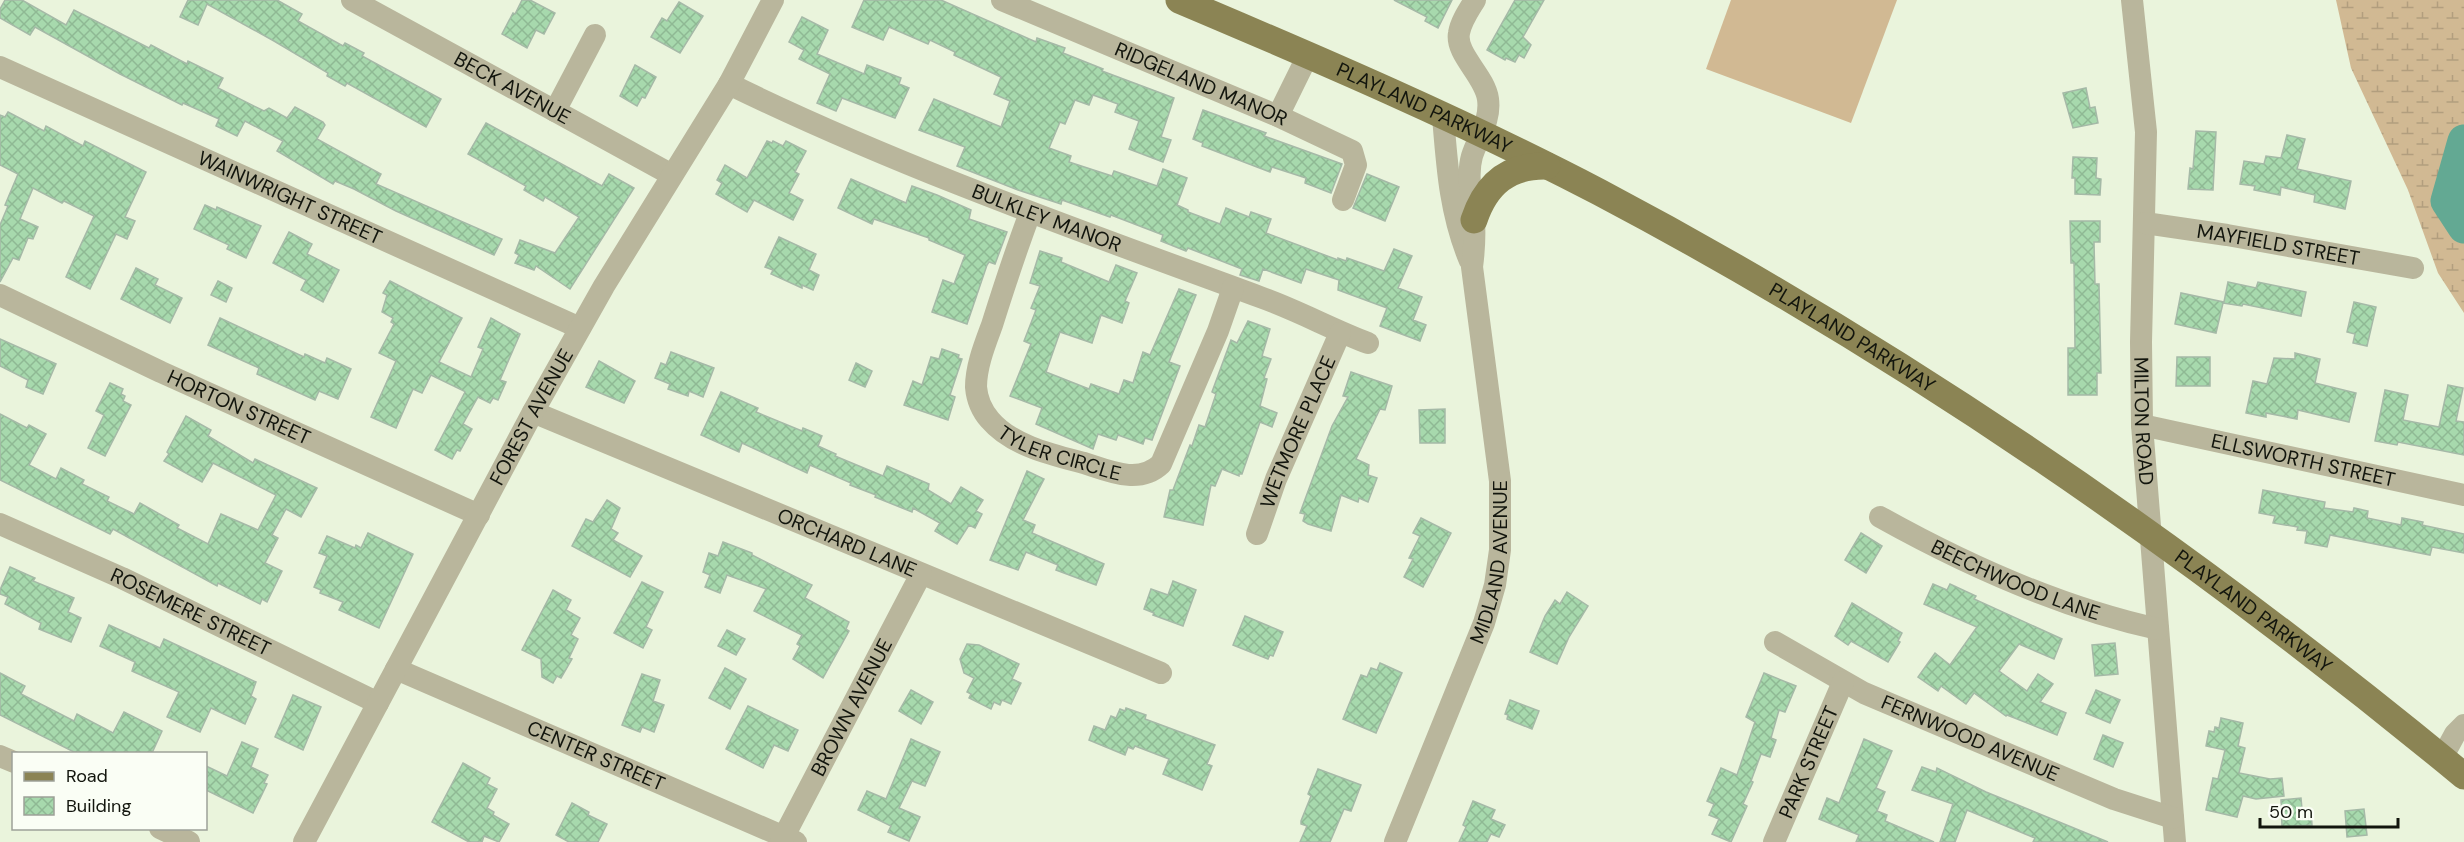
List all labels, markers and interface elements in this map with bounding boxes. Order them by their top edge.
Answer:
street label: RIDGELAND MANOR [1111,36,1292,132]
street label: BECK AVENUE [450,45,575,130]
street label: PLAYLAND PARKWAY [1333,56,1517,160]
street label: WAINWRIGHT STREET [194,145,386,250]
street label: BULKLEY MANOR [968,178,1125,258]
street label: MAYFIELD STREET [2195,218,2362,271]
street label: PLAYLAND PARKWAY [1764,277,1941,399]
street label: FOREST AVENUE [483,344,579,490]
street label: WETMORE PLACE [1254,352,1341,511]
street label: MILTON ROAD [2128,357,2160,486]
street label: HORTON STREET [163,364,315,451]
street label: TYLER CIRCLE [993,420,1124,487]
street label: ELLSWORTH STREET [2209,427,2398,493]
street label: MIDLAND AVENUE [1464,480,1513,648]
street label: ORCHARD LANE [773,502,921,583]
street label: BEECHWOOD LANE [1927,533,2103,626]
street label: PLAYLAND PARKWAY [2170,544,2338,679]
street label: ROSEMERE STREET [107,562,275,662]
street label: BROWN AVENUE [805,634,898,781]
street label: FERNWOOD AVENUE [1877,689,2063,787]
street label: PARK STREET [1773,702,1844,822]
street label: CENTER STREET [523,714,669,797]
legend [12,752,207,830]
text: Road [66,764,108,788]
scale bar [2260,791,2398,829]
text: Building [66,794,131,818]
text: 50 m [2269,800,2313,824]

